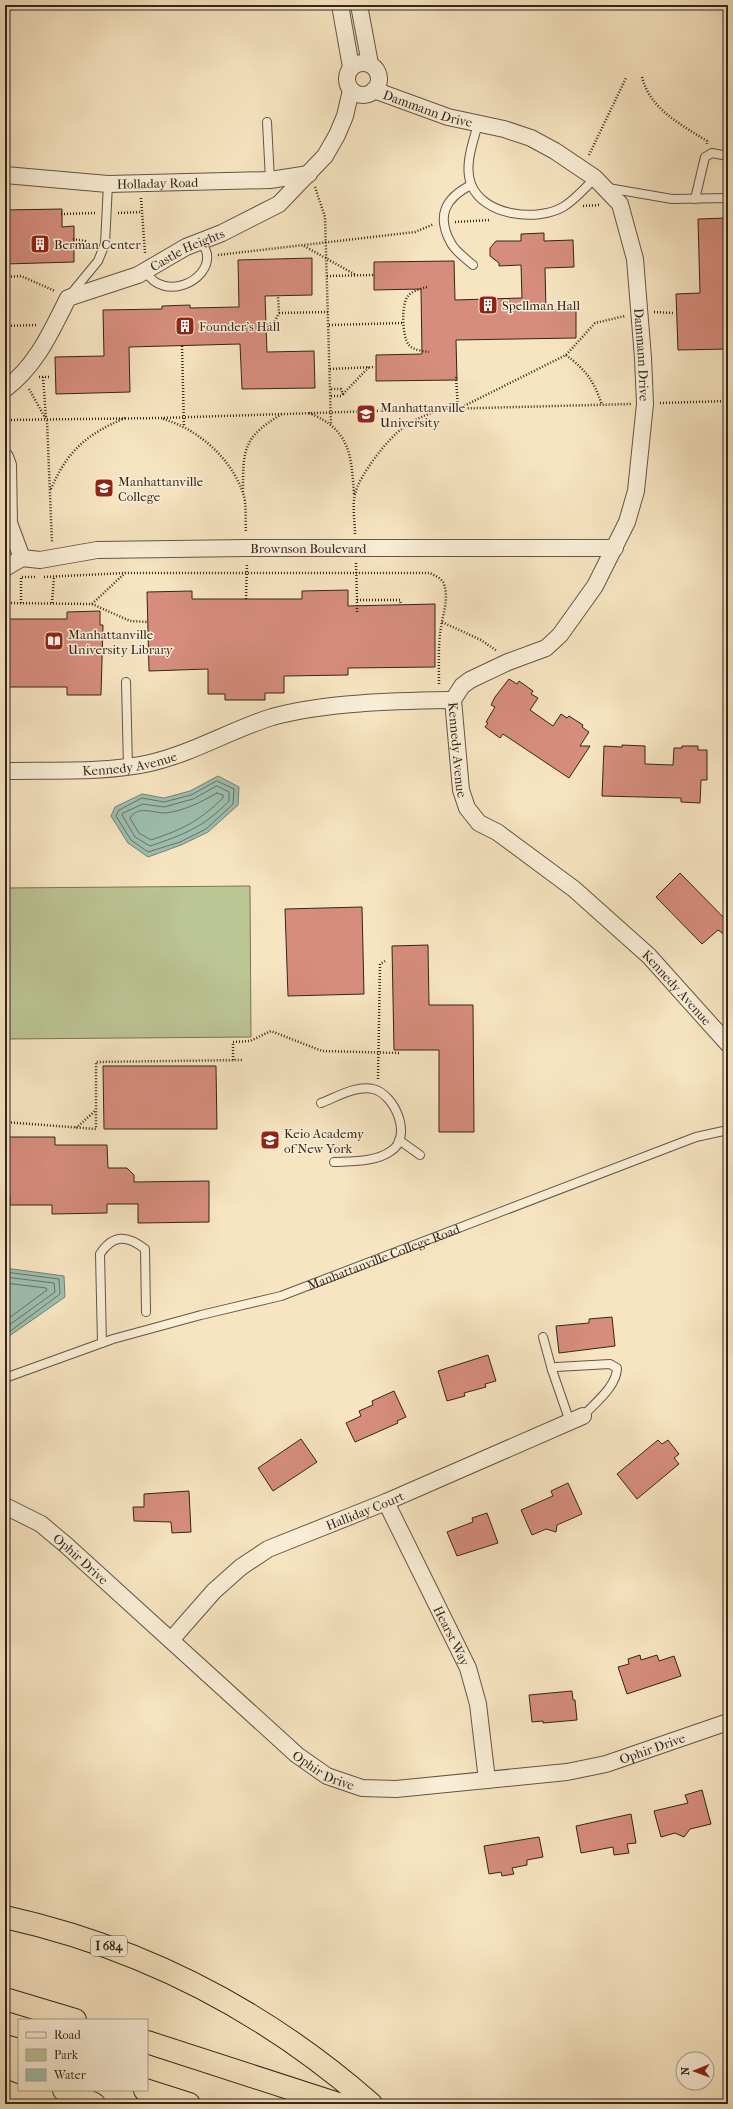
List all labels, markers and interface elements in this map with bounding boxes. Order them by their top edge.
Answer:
street label: Dammann Drive [381,87,474,130]
street label: Holladay Road [117,175,199,192]
street label: Castle Heights [147,226,227,274]
building icon: Berman Center [29,233,51,255]
place label: Berman Center [54,237,141,252]
building icon: Spellman Hall [477,294,499,316]
place label: Spellman Hall [502,298,580,313]
street label: Dammann Drive [631,308,652,402]
building icon: Founder's Hall [174,315,196,337]
place label: Founder's Hall [199,319,280,334]
place label: Manhattanville University [380,400,466,430]
school or university icon: Manhattanville University [355,403,377,425]
place label: Manhattanville College [118,474,204,504]
school or university icon: Manhattanville College [93,477,115,499]
street label: Brownson Boulevard [250,541,367,556]
place label: Manhattanville University Library [68,627,174,657]
library icon: Manhattanville University Library [43,630,65,652]
street label: Kennedy Avenue [445,701,470,800]
street label: Kennedy Avenue [82,748,179,778]
street label: Kennedy Avenue [639,947,715,1029]
place label: Keio Academy of New York [284,1126,365,1156]
school or university icon: Keio Academy of New York [259,1129,281,1151]
street label: Manhattanville College Road [305,1221,463,1293]
street label: Halliday Court [324,1488,407,1533]
street label: Ophir Drive [50,1530,111,1588]
street label: Hearst Way [430,1603,473,1669]
street label: Ophir Drive [617,1730,688,1767]
street label: Ophir Drive [290,1747,357,1793]
road number: I 684 [91,1936,127,1956]
legend [18,2019,148,2091]
text: Road [54,2028,81,2042]
text: Park [54,2048,79,2062]
north arrow [675,2051,715,2091]
text: N [679,2066,692,2075]
text: Water [53,2068,87,2082]

